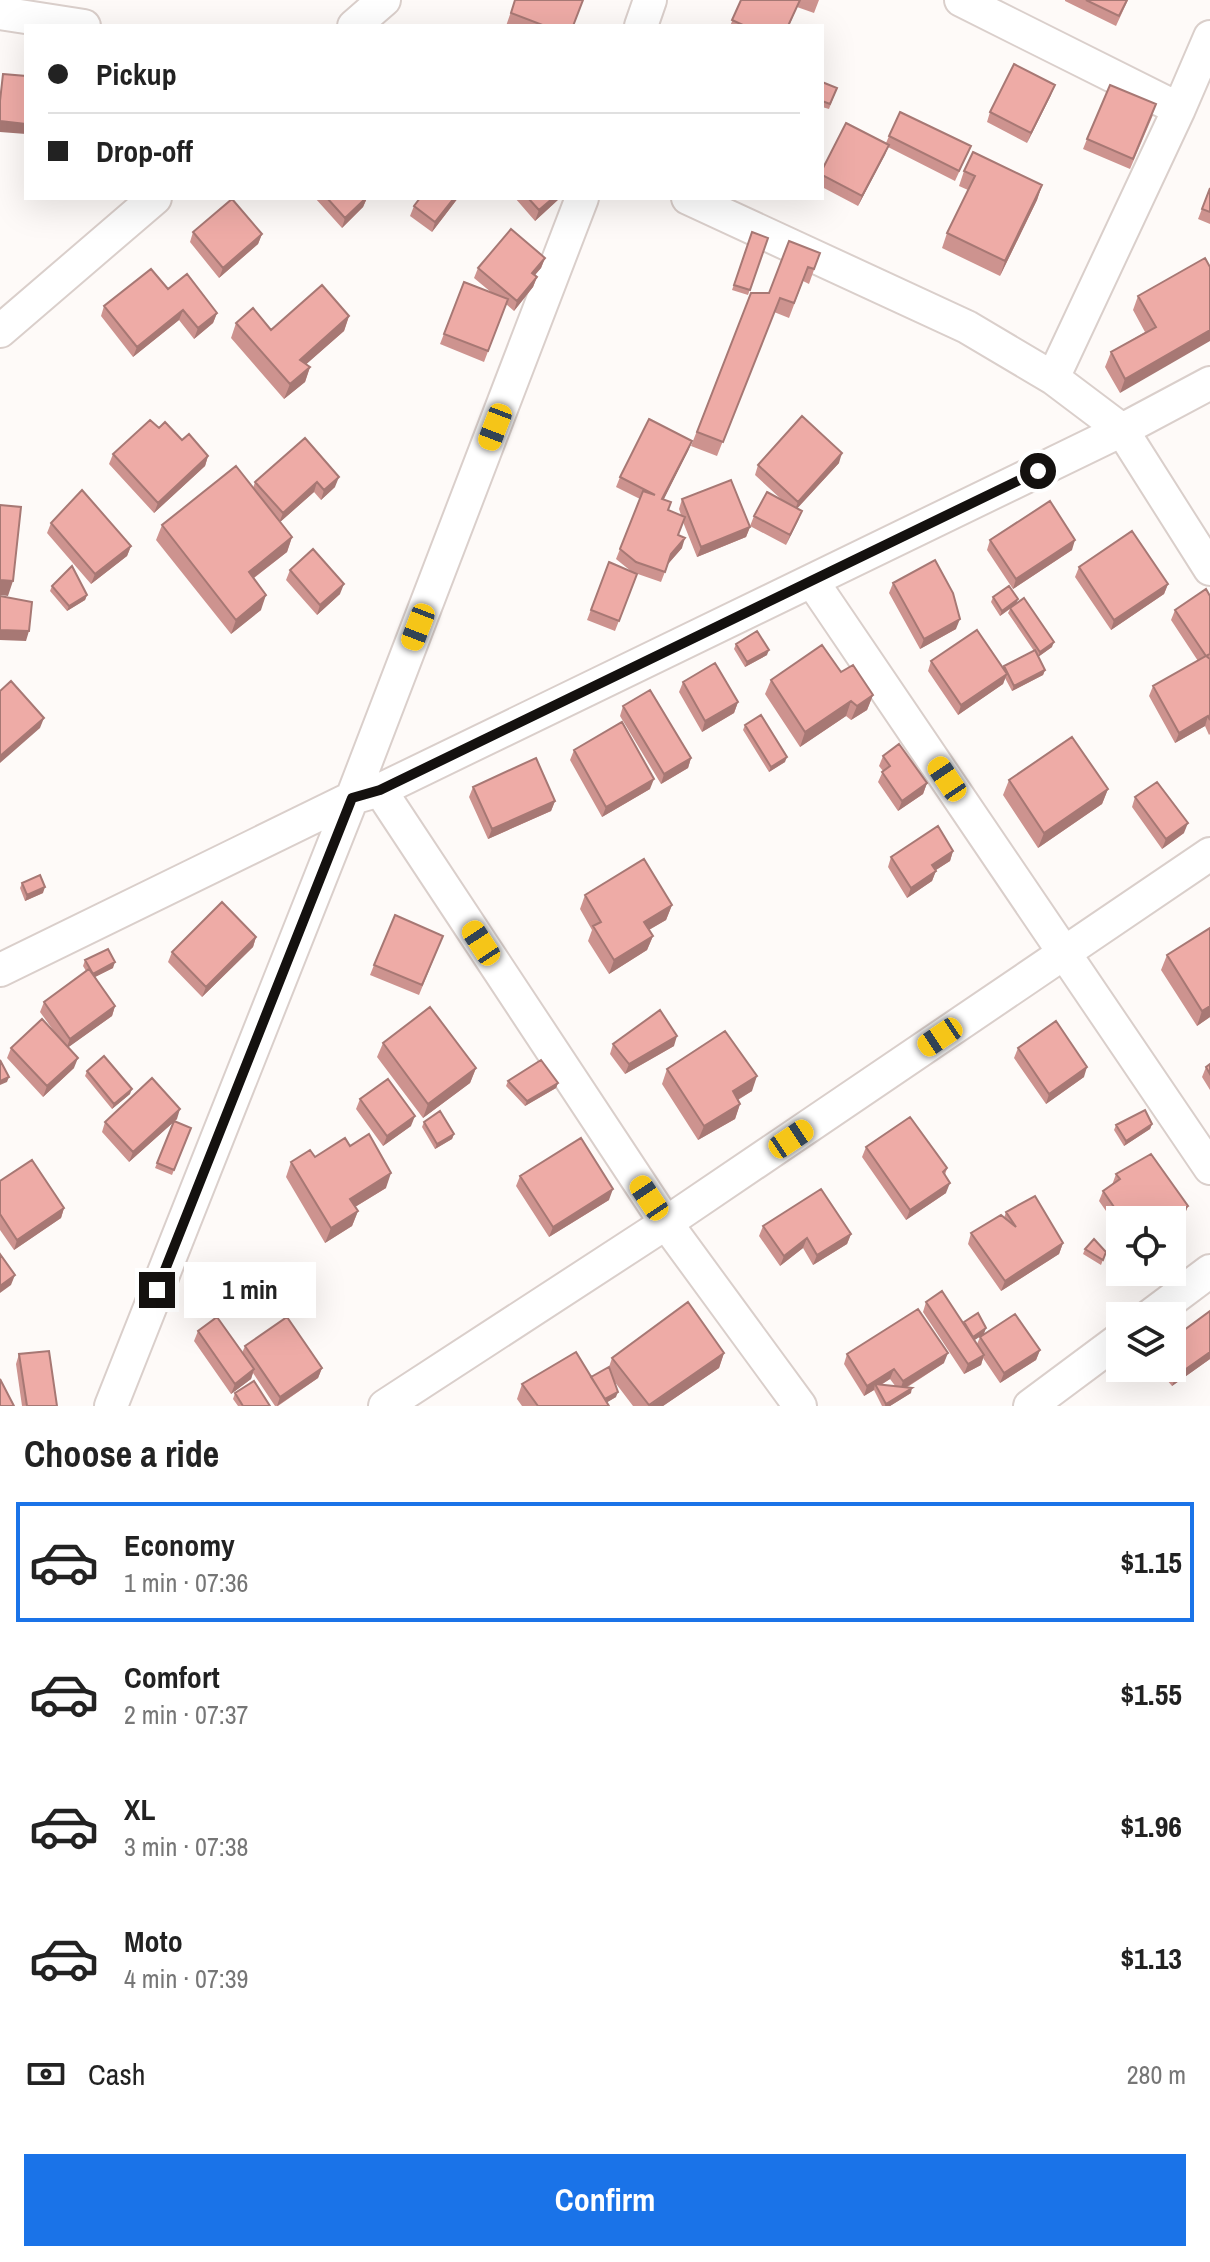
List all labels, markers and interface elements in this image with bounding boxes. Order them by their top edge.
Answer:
text: Pickup [96,54,177,94]
text: Drop-off [96,131,193,171]
car [475,400,515,454]
route start [1020,453,1056,489]
car [398,600,438,654]
car [924,752,970,806]
car [458,916,504,970]
car [913,1014,967,1060]
car [764,1116,818,1162]
car [626,1171,672,1225]
map controls [1106,1206,1186,1382]
button: locate [1106,1206,1186,1286]
callout: 1 min [185,1262,317,1318]
route end [139,1272,175,1308]
text: 1 min [222,1272,278,1307]
button: layers [1106,1302,1186,1382]
text: Choose a ride [24,1430,219,1478]
text: Economy [124,1525,235,1565]
icon: car [28,1526,100,1598]
text: $1.15 [1120,1542,1182,1582]
text: 1 min · 07:36 [124,1565,248,1600]
text: Comfort [124,1657,220,1697]
icon: car [28,1658,100,1730]
text: $1.55 [1120,1674,1182,1714]
text: 2 min · 07:37 [124,1697,248,1732]
text: XL [124,1789,155,1829]
icon: car [28,1790,100,1862]
text: $1.96 [1120,1806,1182,1846]
text: 3 min · 07:38 [124,1829,248,1864]
text: Moto [124,1921,183,1961]
icon: car [28,1922,100,1994]
text: $1.13 [1120,1938,1182,1978]
text: 4 min · 07:39 [124,1961,248,1996]
icon: cash [24,2052,68,2096]
text: Cash [88,2054,145,2094]
text: 280 m [1127,2057,1186,2092]
button: Confirm [24,2154,1186,2246]

